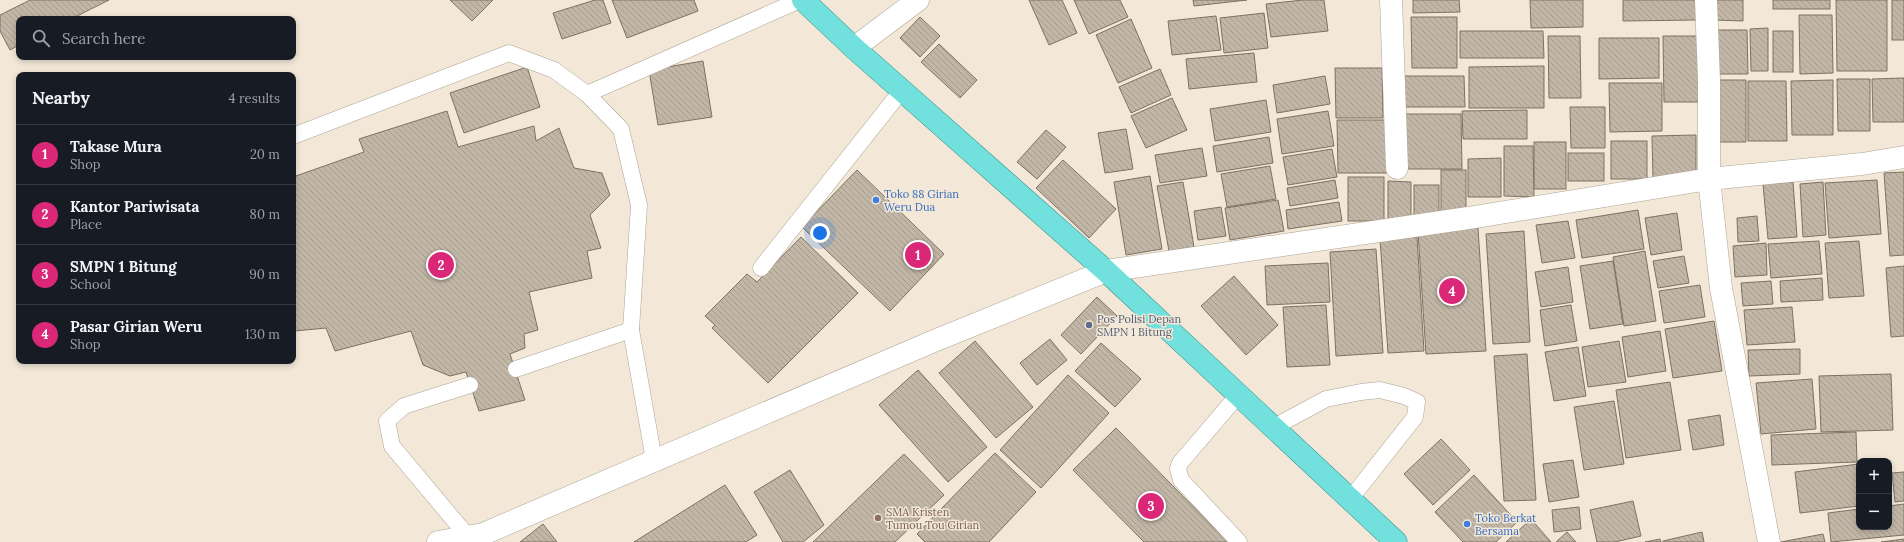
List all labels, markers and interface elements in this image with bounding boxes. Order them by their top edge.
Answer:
search box [16,16,296,60]
icon: search [30,27,52,49]
text: Search here [62,29,145,48]
text: Nearby [32,87,90,109]
text: 4 results [229,90,280,107]
text: Takase Mura [70,137,162,156]
text: 1 [42,146,48,163]
text: 20 m [250,146,280,163]
text: Shop [70,156,101,173]
place label: Toko 88 Girian Weru Dua [884,187,959,214]
marker: Toko 88 Girian Weru Dua [871,195,881,205]
text: Kantor Pariwisata [70,197,199,216]
text: 2 [42,206,48,223]
text: 80 m [250,206,280,223]
text: Place [70,216,102,233]
your location [810,223,830,243]
pin: 1 [905,240,931,270]
pin: 2 [428,250,454,280]
text: SMPN 1 Bitung [70,257,177,276]
text: 3 [41,266,49,283]
text: 90 m [249,266,280,283]
text: School [70,276,111,293]
pin: 4 [1439,276,1465,306]
place label: Pos Polisi Depan SMPN 1 Bitung [1097,312,1182,339]
text: Pasar Girian Weru [70,317,202,336]
marker: Pos Polisi Depan SMPN 1 Bitung [1084,320,1094,330]
text: 4 [41,326,49,343]
text: 130 m [245,326,280,343]
text: Shop [70,336,101,353]
map controls [1856,458,1892,530]
button: + [1856,458,1892,494]
pin: 3 [1138,491,1164,521]
button: − [1856,494,1892,530]
place label: SMA Kristen Tumou Tou Girian [886,505,980,532]
place label: Toko Berkat Bersama [1475,511,1537,538]
marker: SMA Kristen Tumou Tou Girian [873,513,883,523]
marker: Toko Berkat Bersama [1462,519,1472,529]

